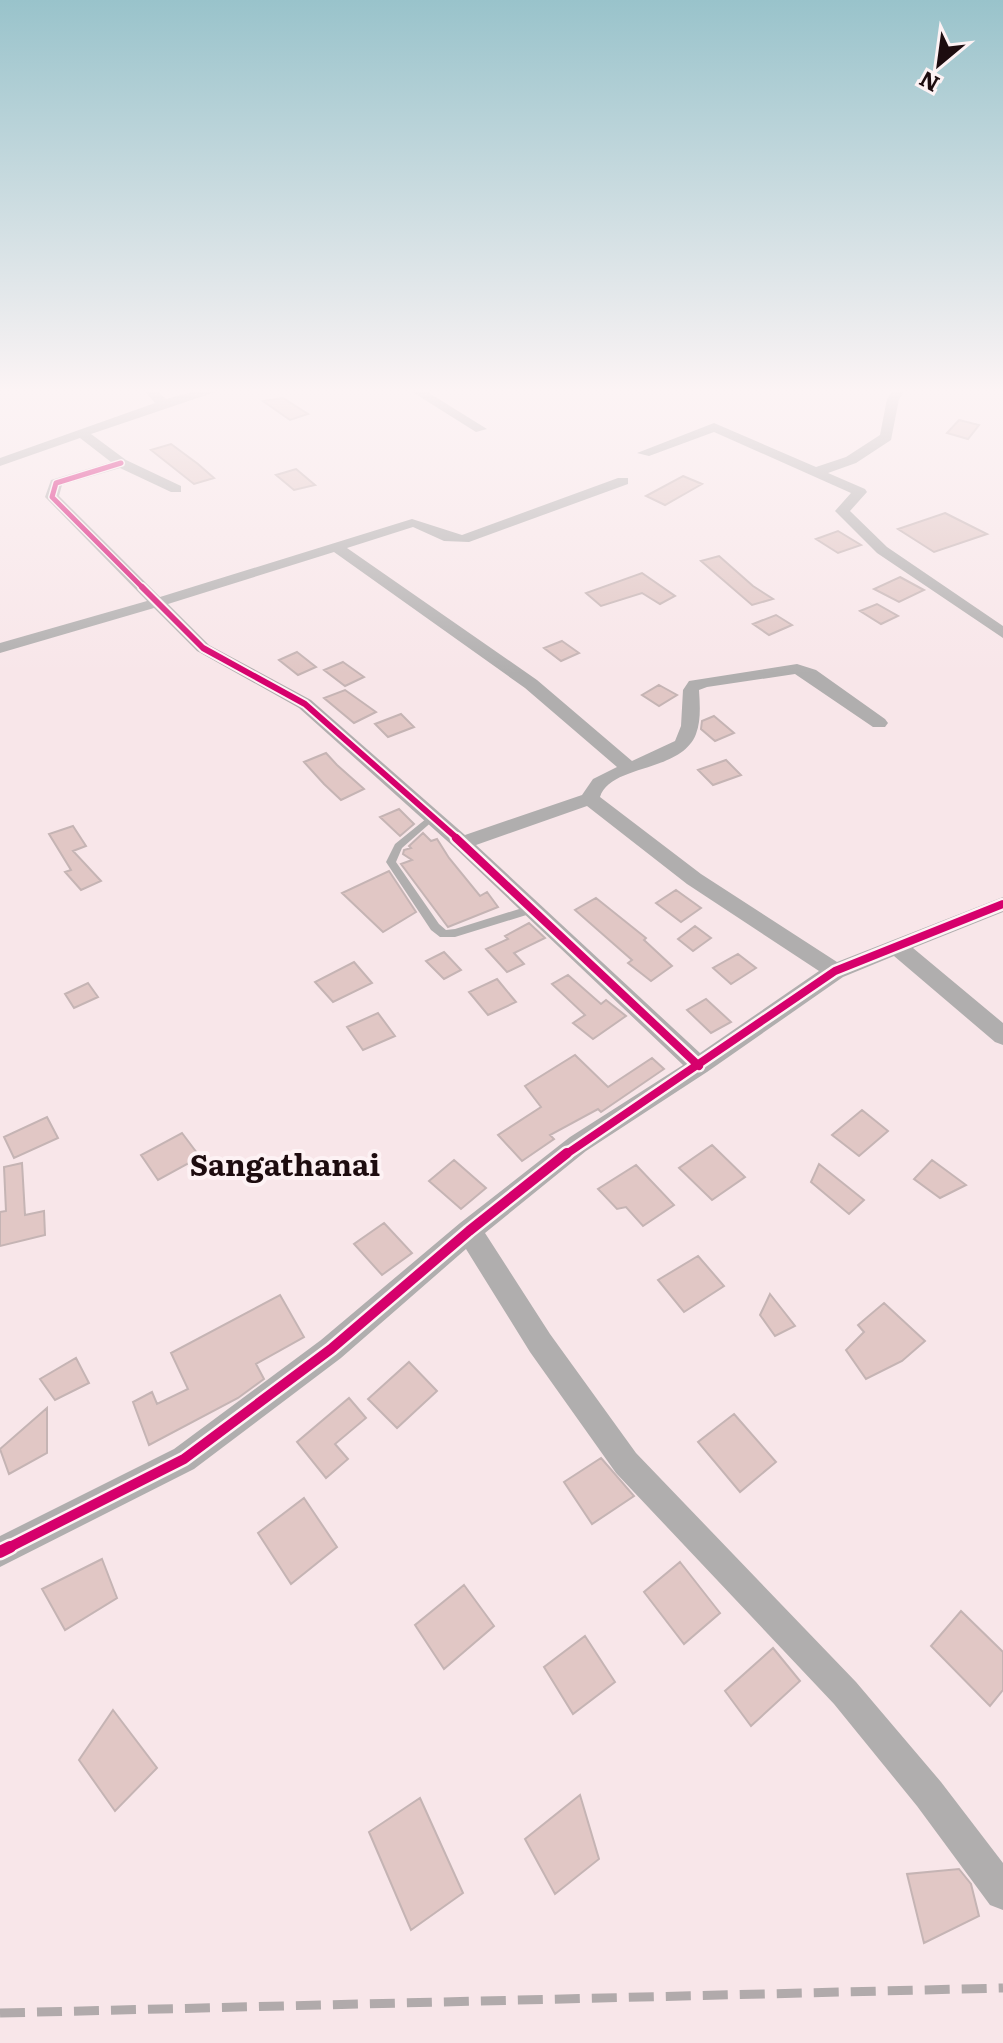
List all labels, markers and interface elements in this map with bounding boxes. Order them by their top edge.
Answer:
north arrow [899,24,979,104]
text: N [913,64,945,102]
district label: Sangathanai [190,1141,380,1185]

